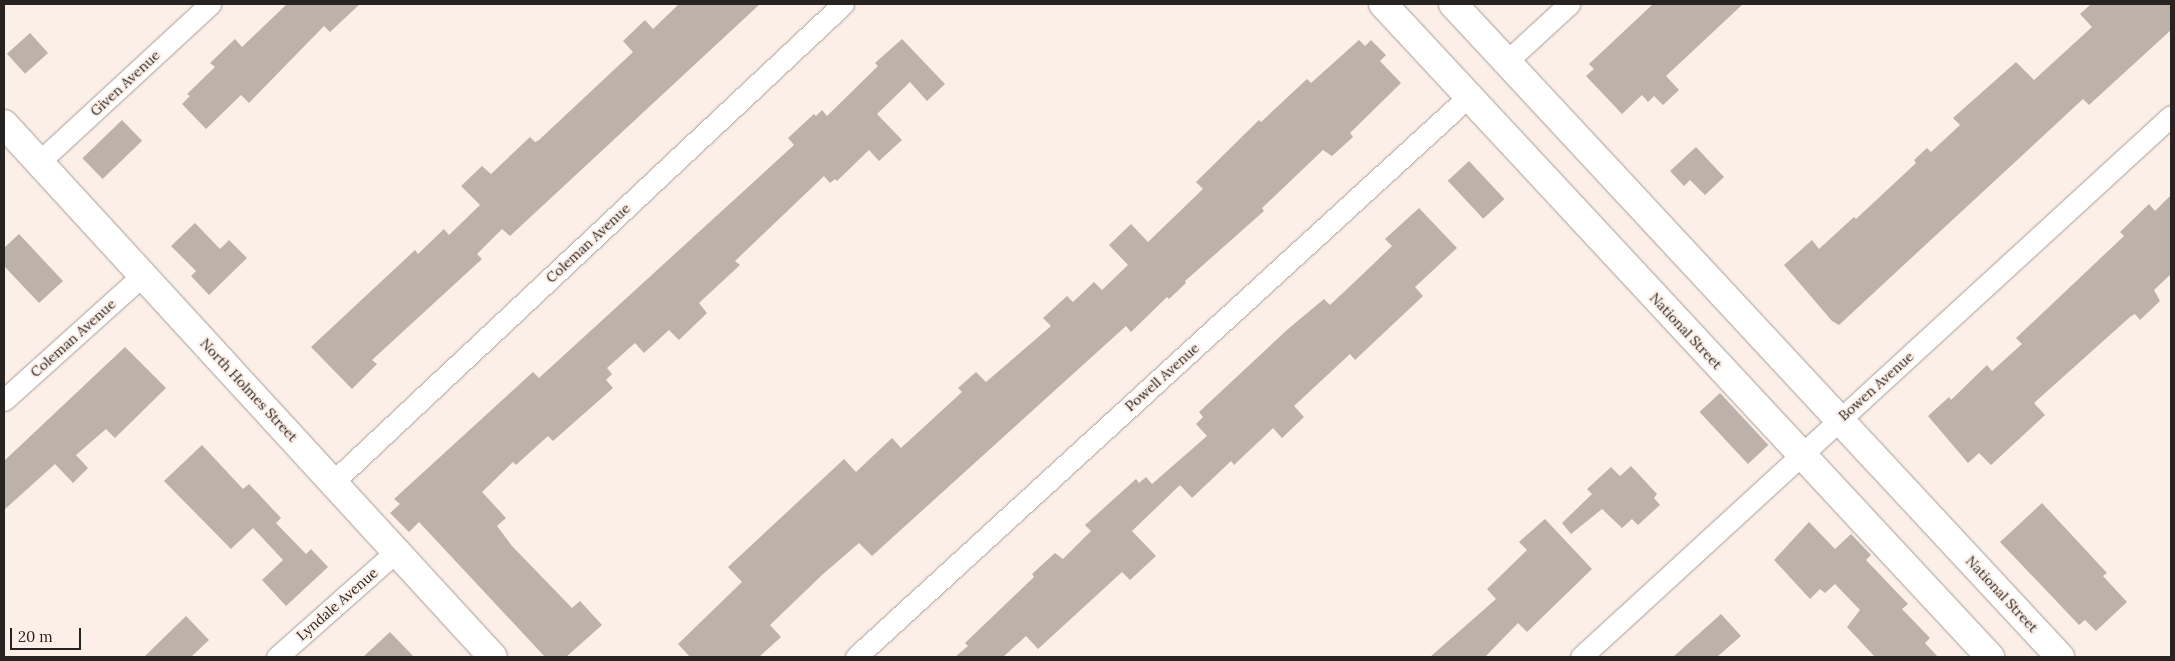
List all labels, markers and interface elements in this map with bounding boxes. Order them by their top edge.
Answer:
street label: Given Avenue [87,47,163,119]
street label: Coleman Avenue [542,200,634,286]
street label: National Street [1646,289,1726,373]
street label: Coleman Avenue [27,295,119,381]
street label: North Holmes Street [197,335,301,445]
street label: Powell Avenue [1122,339,1202,415]
street label: Bowen Avenue [1835,348,1917,424]
street label: National Street [1962,552,2042,636]
street label: Lyndale Avenue [293,564,381,644]
scale bar [12,618,84,650]
text: 20 m [18,627,53,646]

